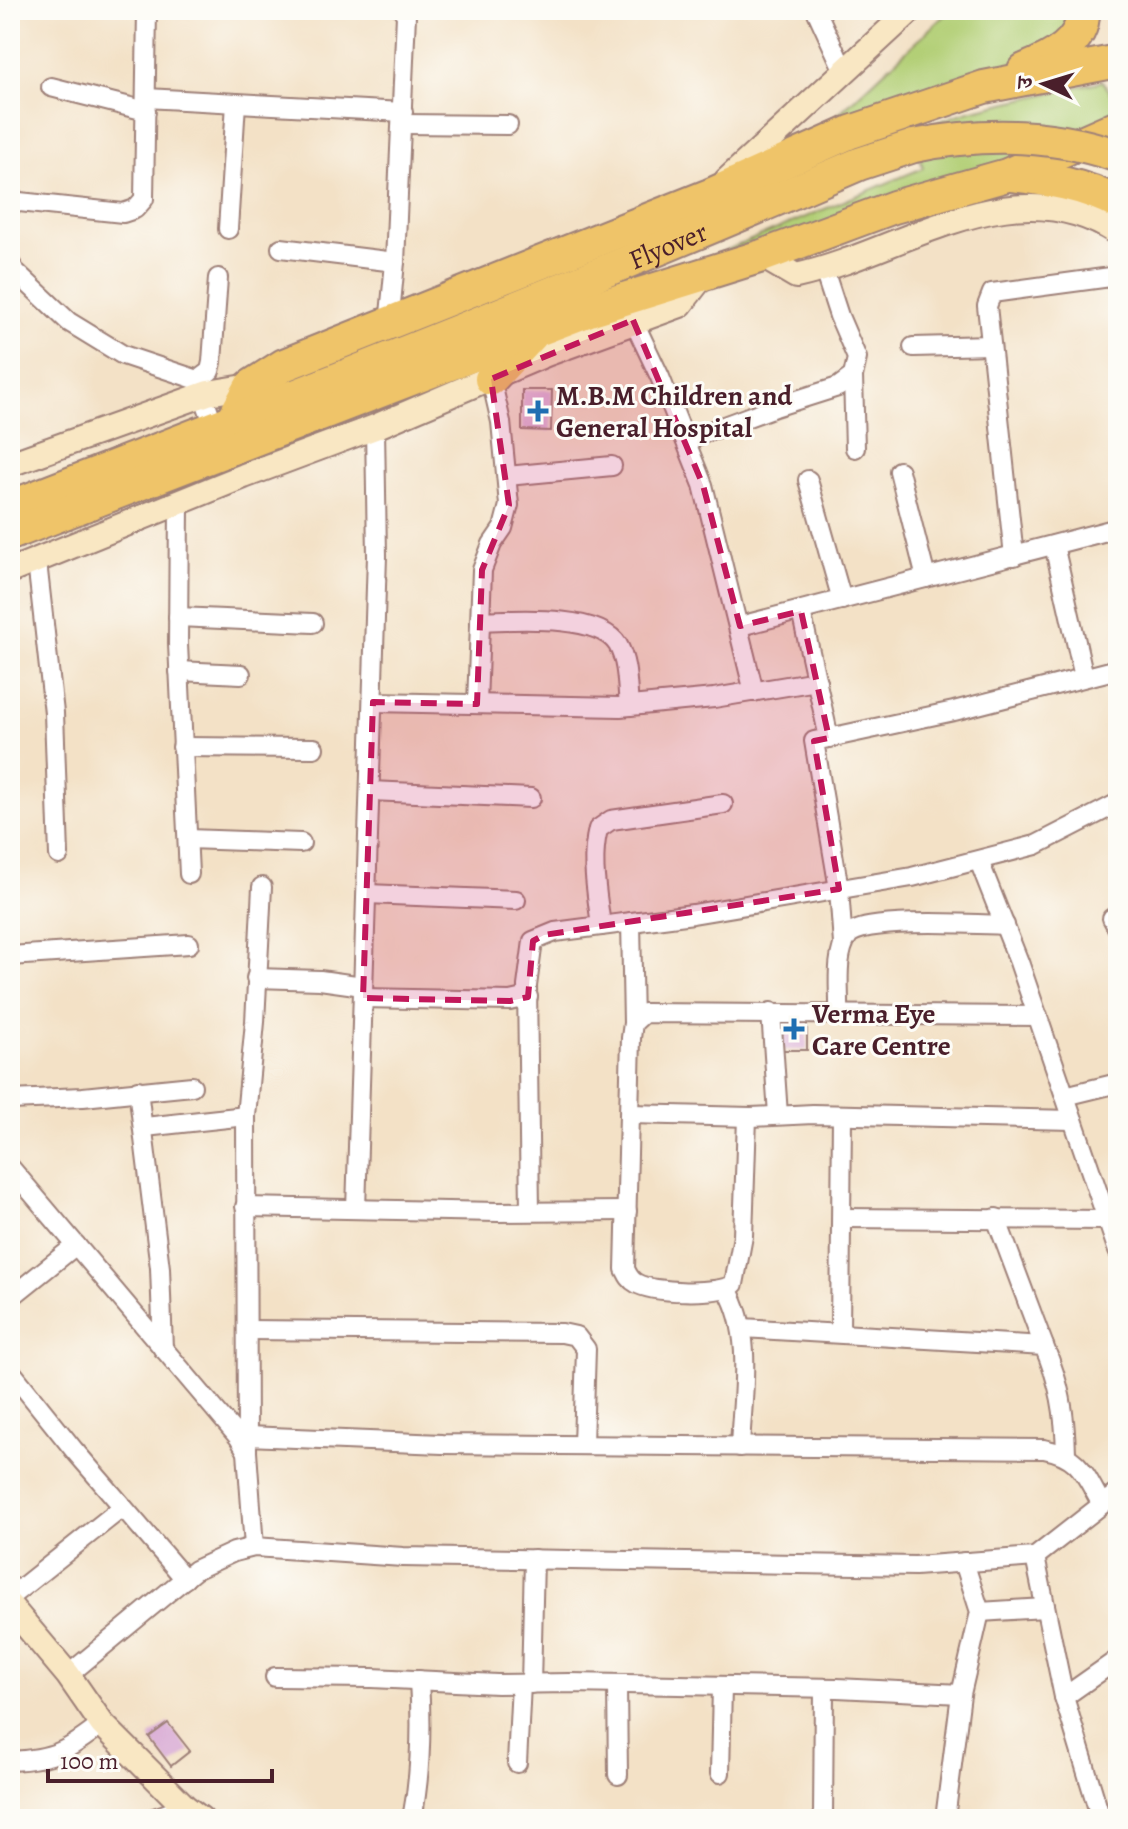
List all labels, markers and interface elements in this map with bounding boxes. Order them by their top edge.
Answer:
north arrow [1004,44,1084,124]
text: उ [1010,74,1041,91]
street label: Flyover [623,213,714,279]
place label: M.B.M Children and General Hospital [556,377,793,447]
marker: M.B.M Children and General Hospital [527,400,549,422]
place label: Verma Eye Care Centre [811,995,951,1065]
marker: Verma Eye Care Centre [783,1018,805,1040]
scale bar [48,1733,272,1783]
text: 100 m [60,1745,119,1777]

